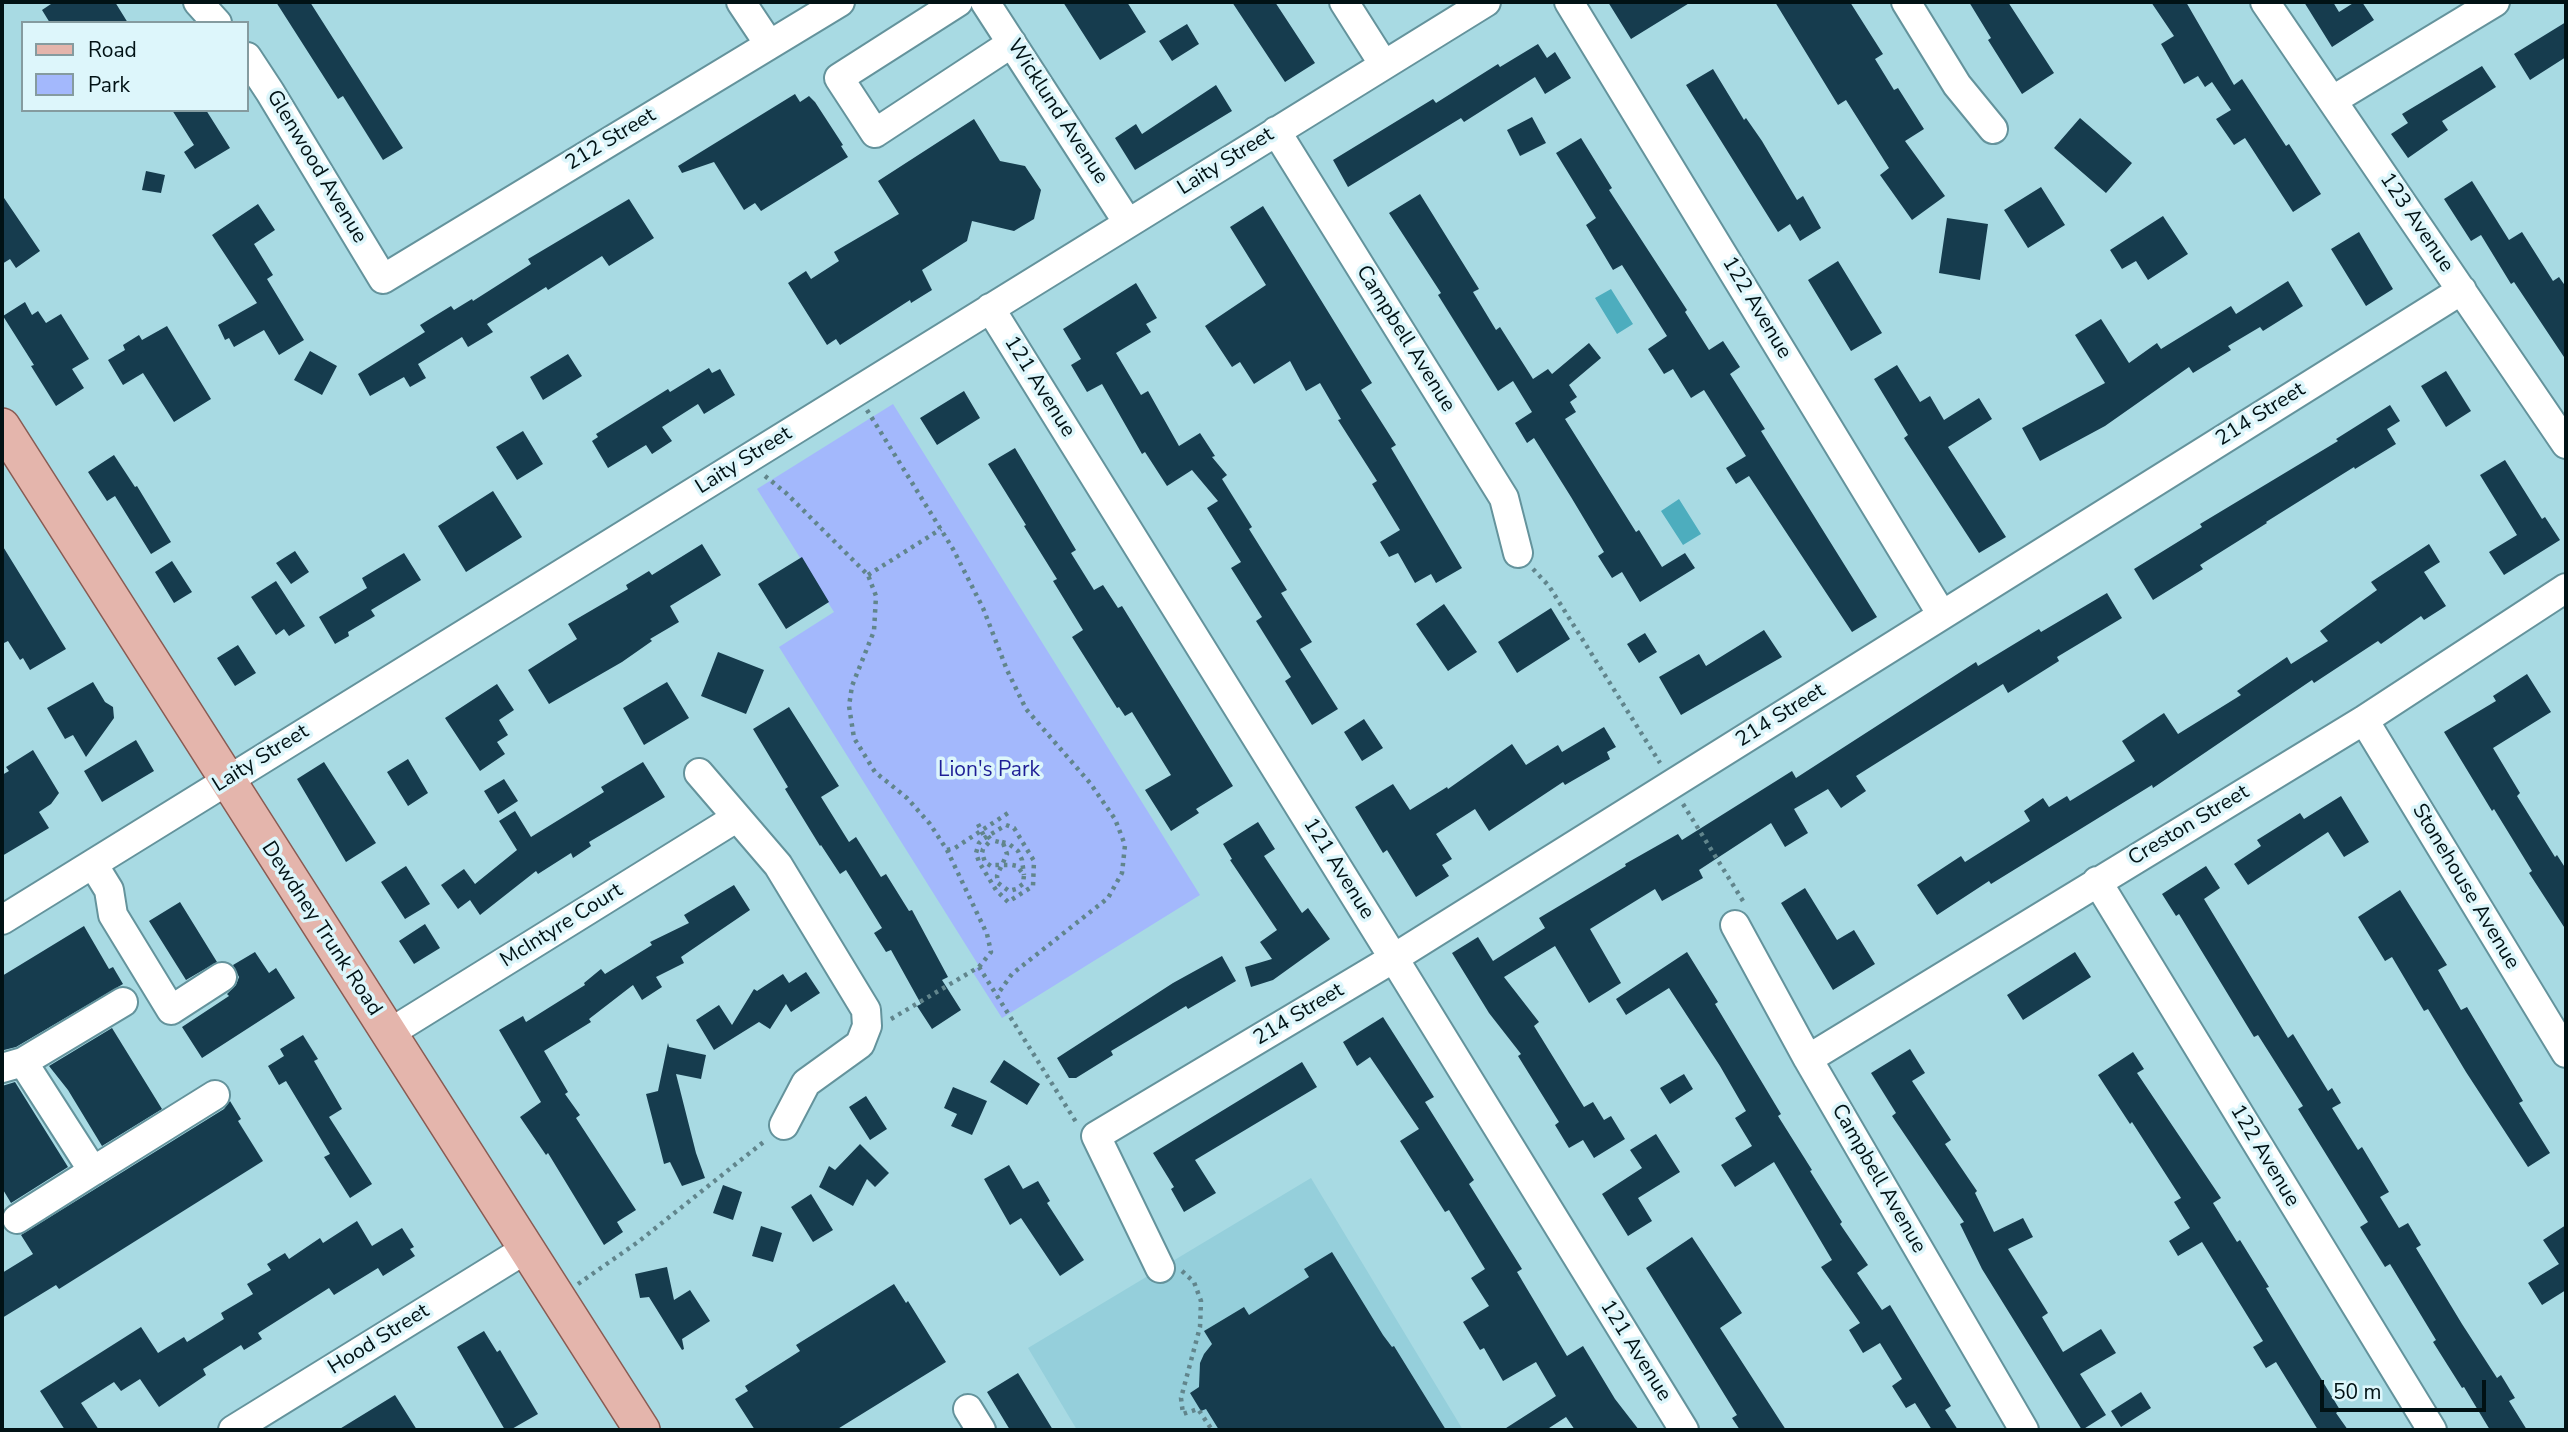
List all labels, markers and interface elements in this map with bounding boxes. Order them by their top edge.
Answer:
legend [21,21,248,112]
street label: Wicklund Avenue [1001,35,1113,189]
text: Road [88,36,137,64]
text: Park [88,71,130,99]
street label: Glenwood Avenue [260,86,372,248]
street label: 212 Street [561,103,661,177]
street label: Laity Street [1173,123,1279,201]
street label: 123 Avenue [2373,168,2459,278]
street label: 122 Avenue [1716,252,1796,364]
street label: Campbell Avenue [1350,261,1460,417]
street label: 121 Avenue [998,332,1080,442]
street label: 214 Street [2212,378,2310,452]
street label: Laity Street [691,422,797,500]
street label: 214 Street [1732,679,1830,753]
street label: Laity Street [208,720,314,798]
park label: Lion's Park [938,758,1040,784]
street label: Creston Street [2124,780,2254,872]
street label: Stonehouse Avenue [2406,800,2524,974]
street label: 121 Avenue [1297,814,1379,924]
street label: Dewdney Trunk Road [255,837,387,1021]
street label: McIntyre Court [496,878,628,974]
street label: 214 Street [1249,978,1349,1052]
street label: Campbell Avenue [1825,1100,1931,1258]
street label: 122 Avenue [2224,1100,2304,1212]
street label: 121 Avenue [1594,1296,1676,1406]
street label: Hood Street [324,1299,434,1381]
scale bar [2323,1366,2489,1410]
text: 50 m [2333,1378,2382,1406]

